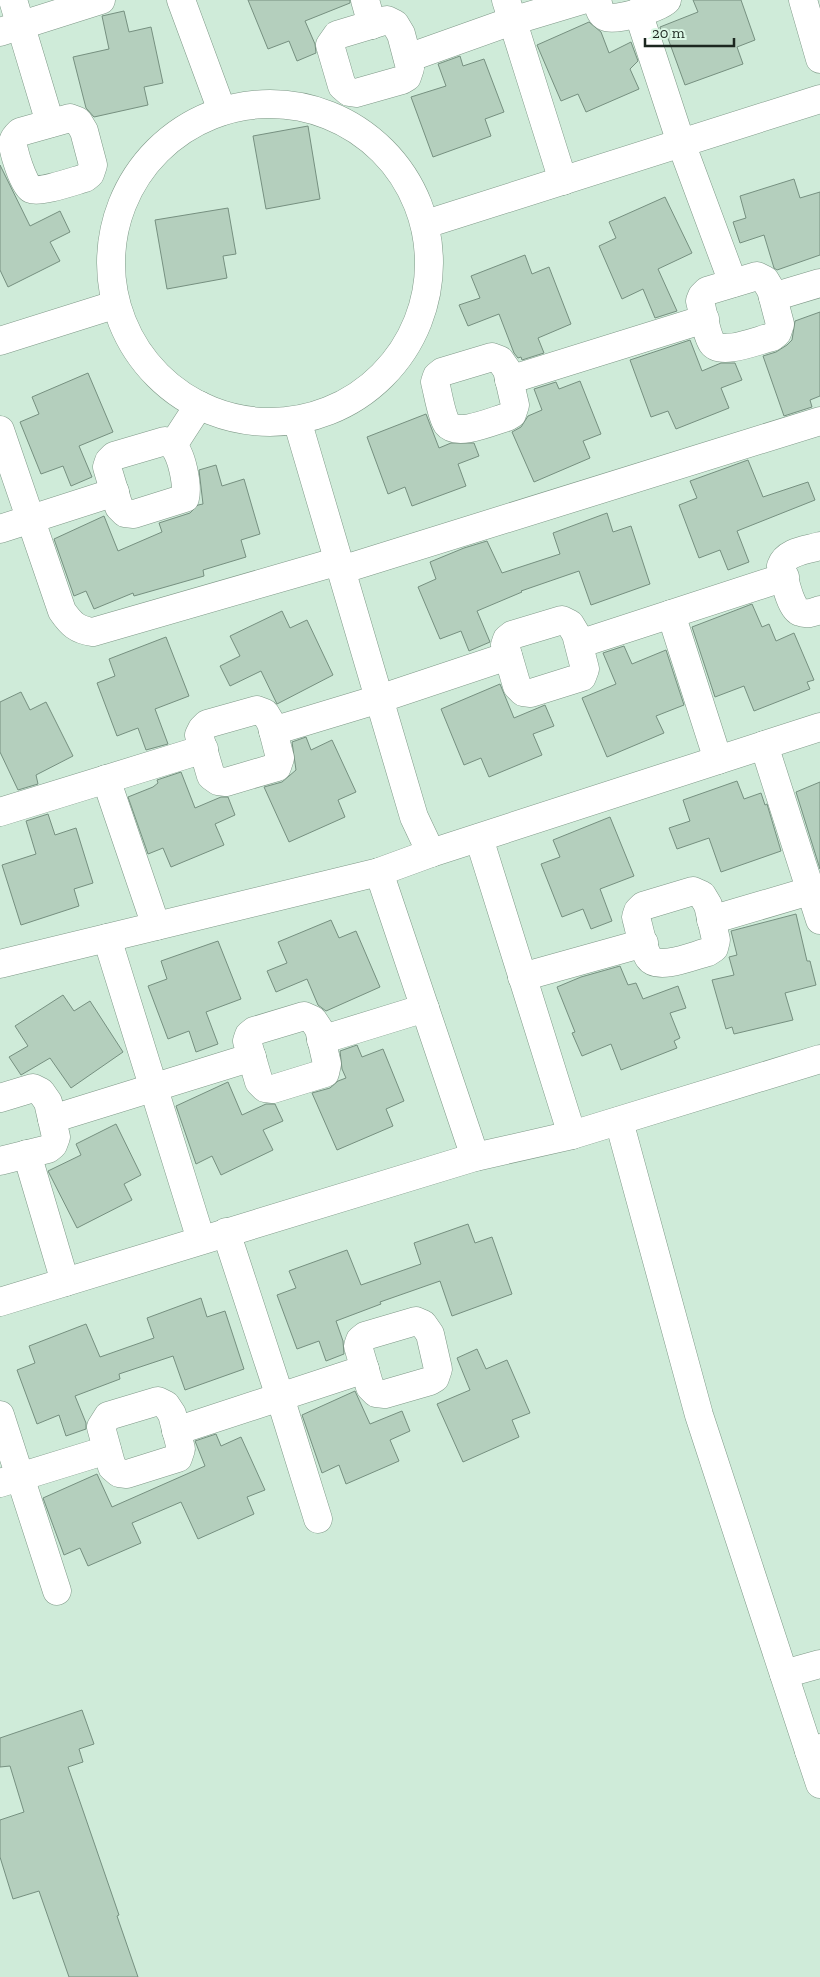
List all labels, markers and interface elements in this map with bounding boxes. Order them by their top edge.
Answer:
scale bar [645,15,734,47]
text: 20 m [652,24,685,42]

